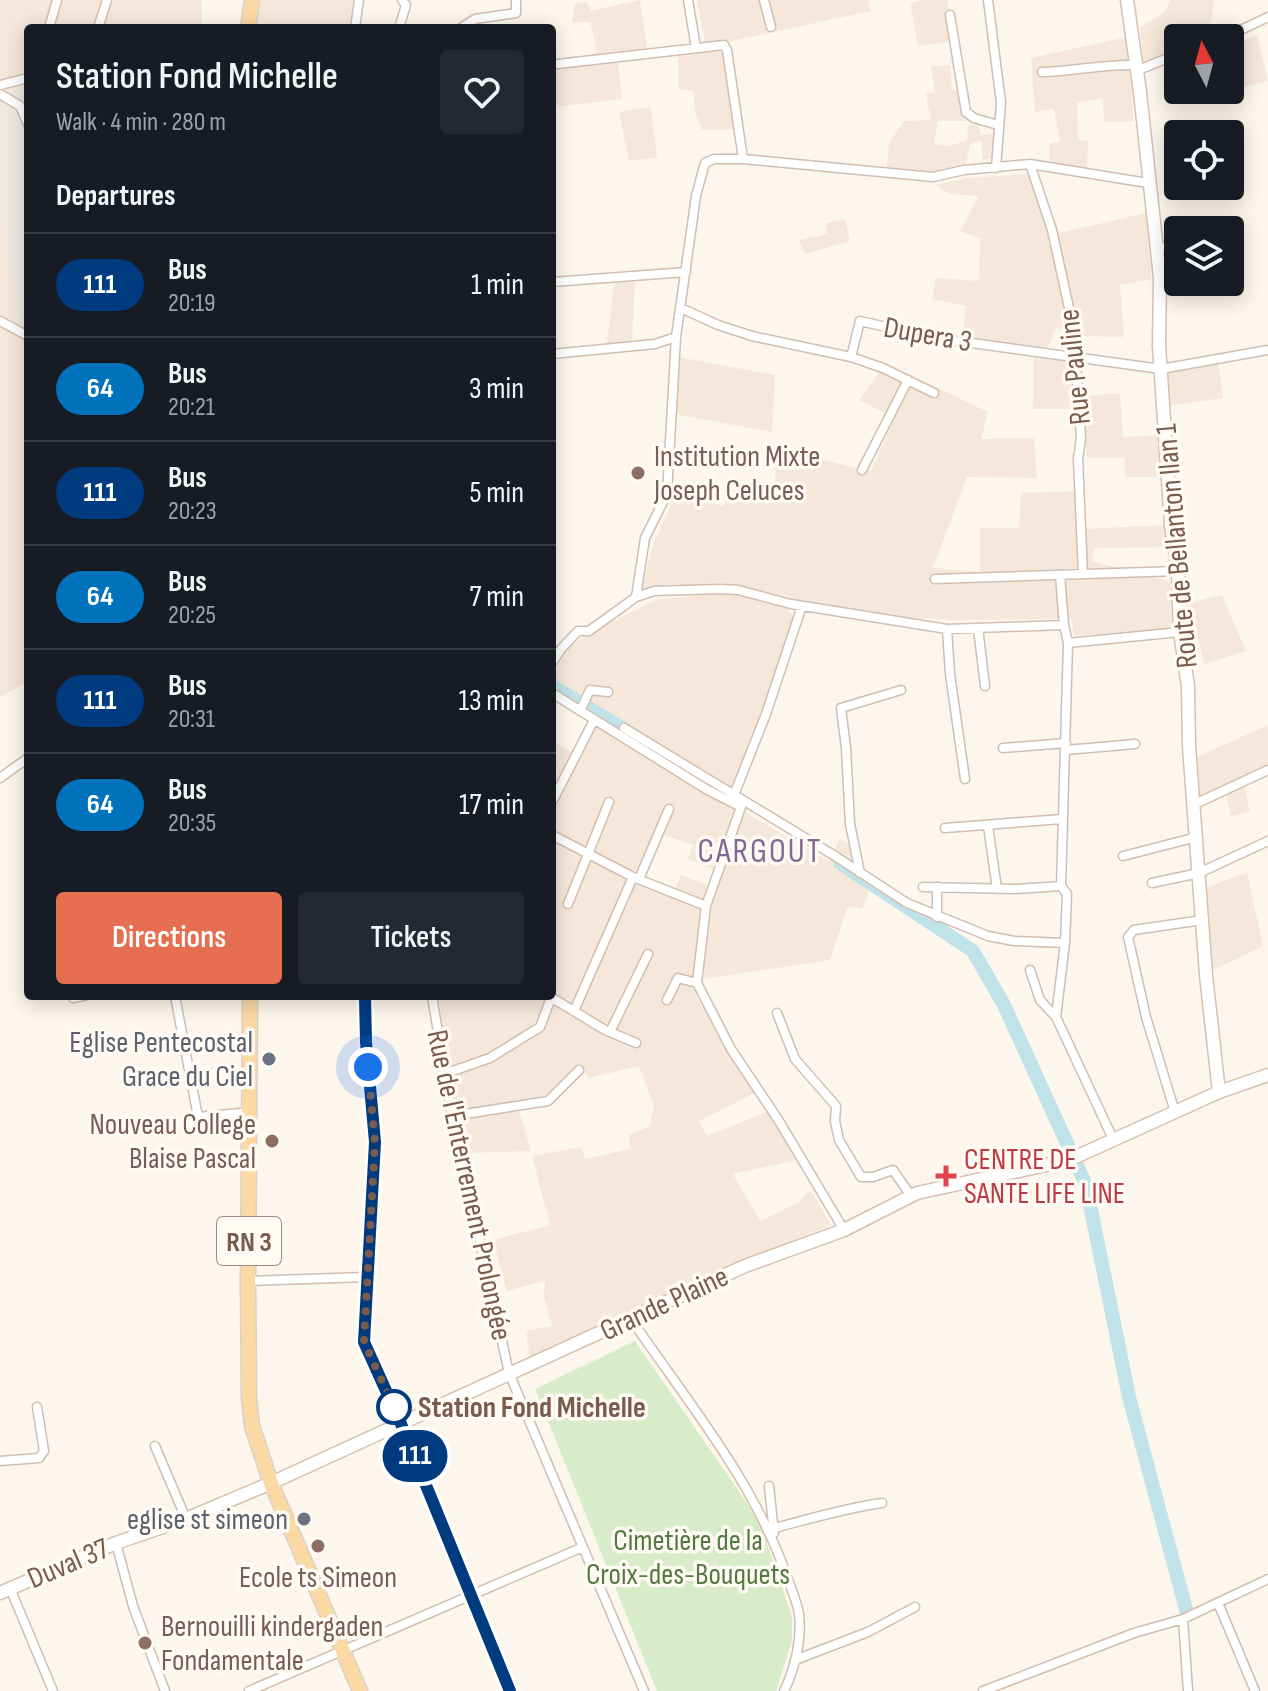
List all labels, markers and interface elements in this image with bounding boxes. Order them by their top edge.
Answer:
north arrow [1164,24,1244,104]
map controls [1164,24,1244,296]
button: heart [440,50,524,134]
text: Station Fond Michelle [56,54,338,99]
text: Walk · 4 min · 280 m [56,107,226,138]
button: locate [1164,120,1244,200]
text: Departures [56,178,176,214]
button: layers [1164,216,1244,296]
text: Bus [168,252,207,288]
text: 1 min [471,267,524,303]
text: 111 [84,268,116,301]
text: 20:19 [168,288,216,319]
street label: Rue Pauline [1051,307,1099,427]
street label: Dupera 3 [881,310,975,360]
text: Bus [168,356,207,392]
text: 3 min [469,371,524,407]
text: 64 [87,372,113,405]
text: 20:21 [168,392,215,423]
street label: Route de Bellanton Ilan 1 [1148,422,1206,670]
place label: Institution Mixte Joseph Celuces [653,439,820,509]
text: Bus [168,460,207,496]
marker: Institution Mixte Joseph Celuces [629,464,647,482]
text: 5 min [470,475,524,511]
text: 111 [84,476,116,509]
text: 20:23 [168,496,217,527]
text: Bus [168,564,207,600]
text: 7 min [470,579,524,615]
text: 64 [87,580,113,613]
text: 20:25 [168,600,216,631]
text: Bus [168,668,207,704]
text: 13 min [458,683,524,719]
text: 111 [84,684,116,717]
text: 20:31 [168,704,215,735]
text: Bus [168,772,207,808]
text: 17 min [459,787,524,823]
text: 64 [87,788,113,821]
text: 20:35 [168,808,216,839]
district label: CARGOUT [698,831,822,872]
button: Directions [56,892,282,984]
button: Tickets [298,892,524,984]
place label: Eglise Pentecostal Grace du Ciel [69,1025,253,1095]
street label: Rue de l'Enterrement Prolongée [419,1027,520,1344]
your location [348,1047,388,1087]
marker: Eglise Pentecostal Grace du Ciel [260,1050,278,1068]
place label: Nouveau College Blaise Pascal [90,1107,256,1177]
marker: Nouveau College Blaise Pascal [263,1132,281,1150]
place label: CENTRE DE SANTE LIFE LINE [964,1142,1125,1212]
marker: CENTRE DE SANTE LIFE LINE [935,1165,957,1187]
road number: RN 3 [217,1217,281,1265]
street label: Grande Plaine [595,1259,734,1349]
marker: Station Fond Michelle [377,1390,411,1424]
place label: Station Fond Michelle [418,1390,646,1426]
line badge: 111 [369,1430,461,1482]
text: 111 [399,1439,431,1472]
place label: eglise st simeon [127,1502,288,1538]
marker: eglise st simeon [295,1510,313,1528]
park label: Cimetière de la Croix-des-Bouquets [586,1523,790,1593]
street label: Duval 37 [22,1531,115,1597]
marker: Ecole ts Simeon [309,1537,327,1555]
place label: Ecole ts Simeon [239,1560,397,1596]
place label: Bernouilli kindergaden Fondamentale [161,1609,383,1679]
marker: Bernouilli kindergaden Fondamentale [136,1634,154,1652]

